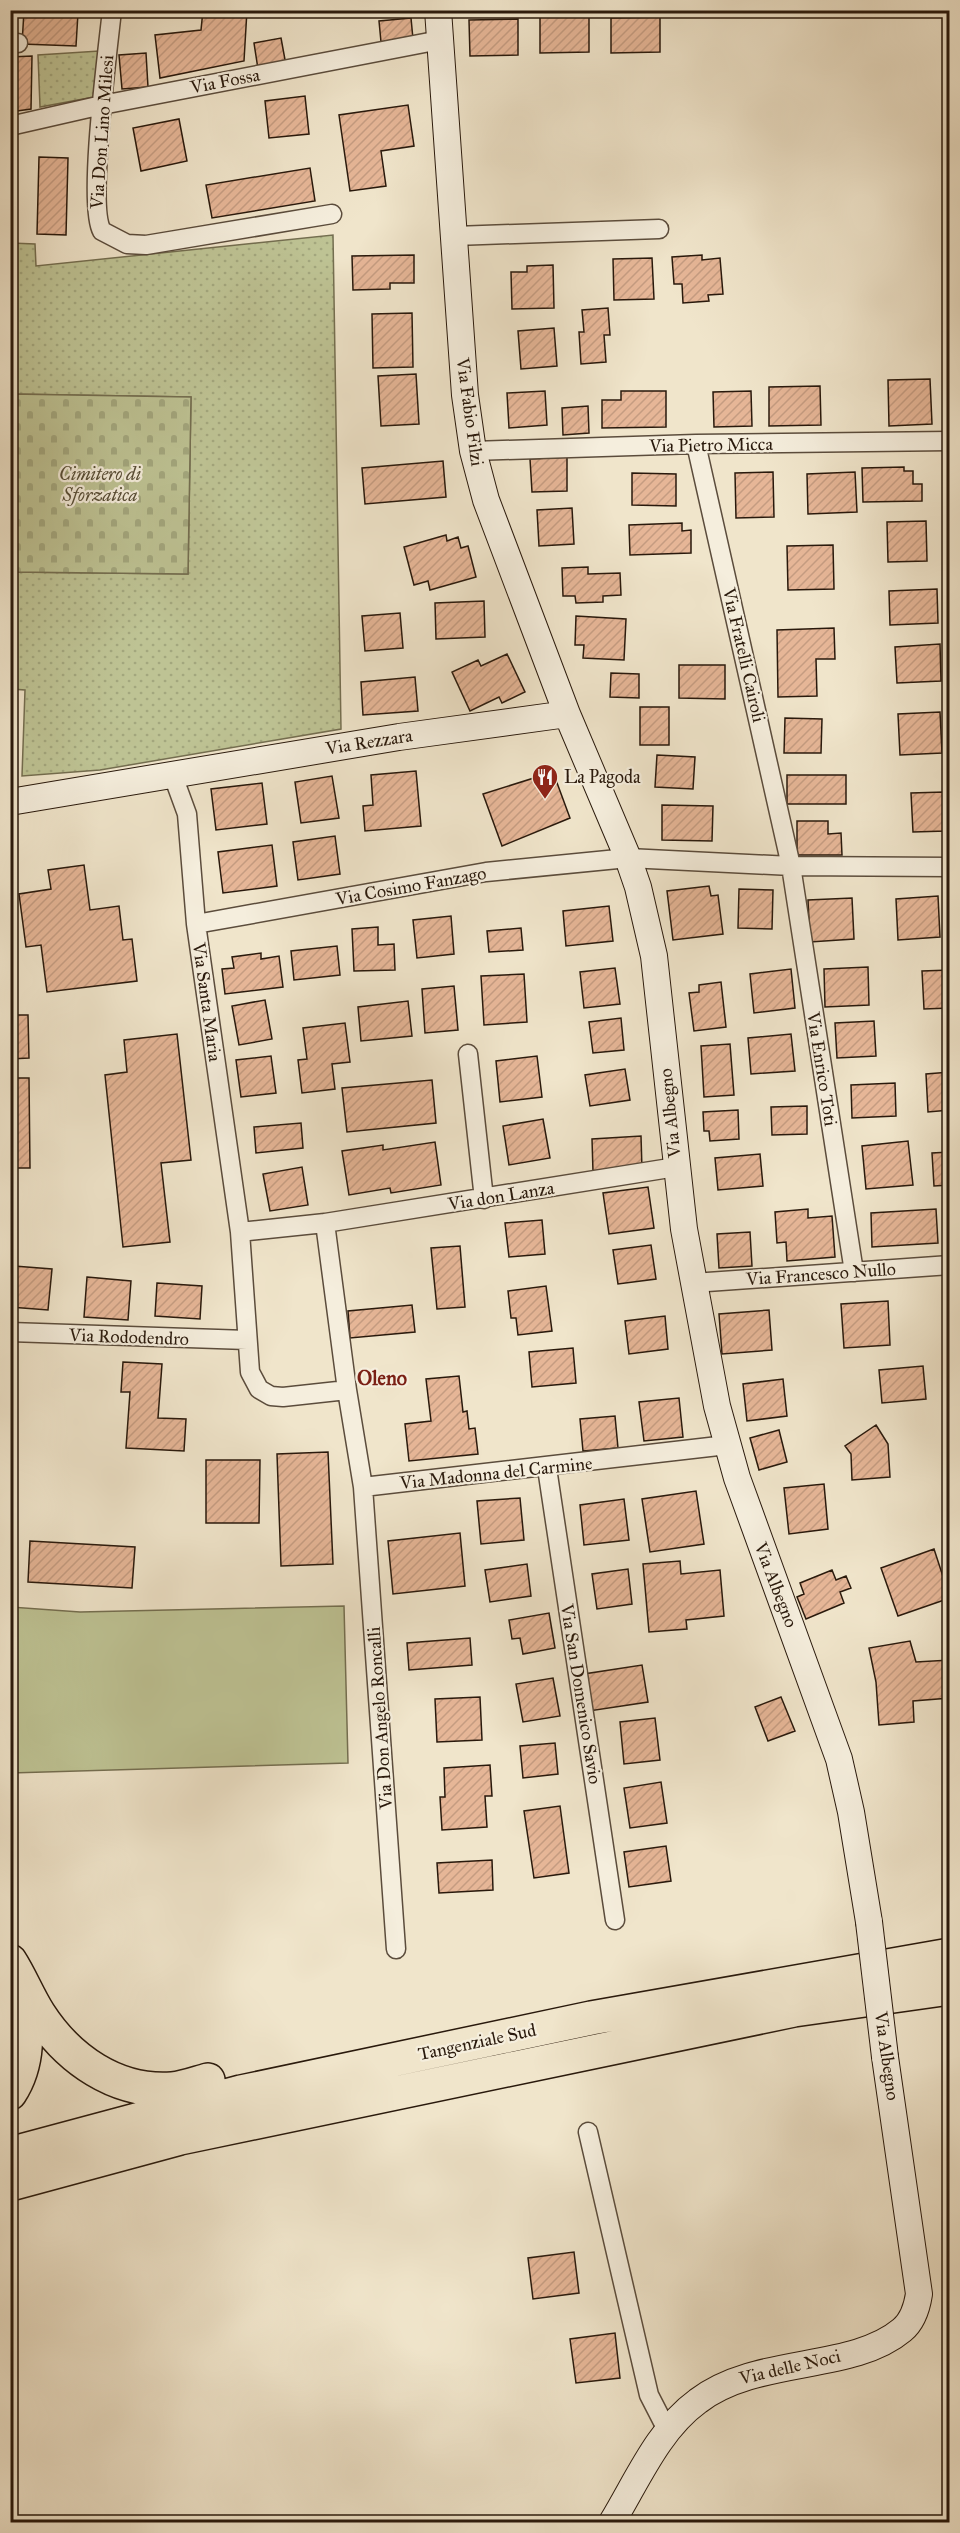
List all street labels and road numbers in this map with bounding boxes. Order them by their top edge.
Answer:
street label: Via Don Lino Milesi [86,54,118,211]
street label: Via Fossa [187,63,262,99]
street label: Via Fabio Filzi [451,355,489,468]
street label: Via Pietro Micca [648,433,774,457]
street label: Via Fratelli Cairoli [718,585,770,724]
street label: Via Rezzara [323,724,414,760]
street label: Via Cosimo Fanzago [333,862,488,911]
street label: Via Santa Maria [188,940,226,1063]
street label: Via Enrico Toti [802,1009,842,1128]
street label: Via Albegno [654,1067,687,1160]
street label: Via don Lanza [445,1177,556,1215]
street label: Via Francesco Nullo [744,1258,897,1290]
street label: Via Rododendro [68,1324,189,1350]
street label: Via Madonna del Carmine [398,1452,593,1494]
street label: Via Albegno [748,1538,802,1631]
street label: Via San Domenico Savio [556,1601,606,1786]
street label: Via Don Angelo Roncalli [363,1626,398,1811]
street label: Via Albegno [869,2009,904,2102]
street label: Tangenziale Sud [416,2019,538,2066]
street label: Via delle Noci [736,2345,843,2390]

